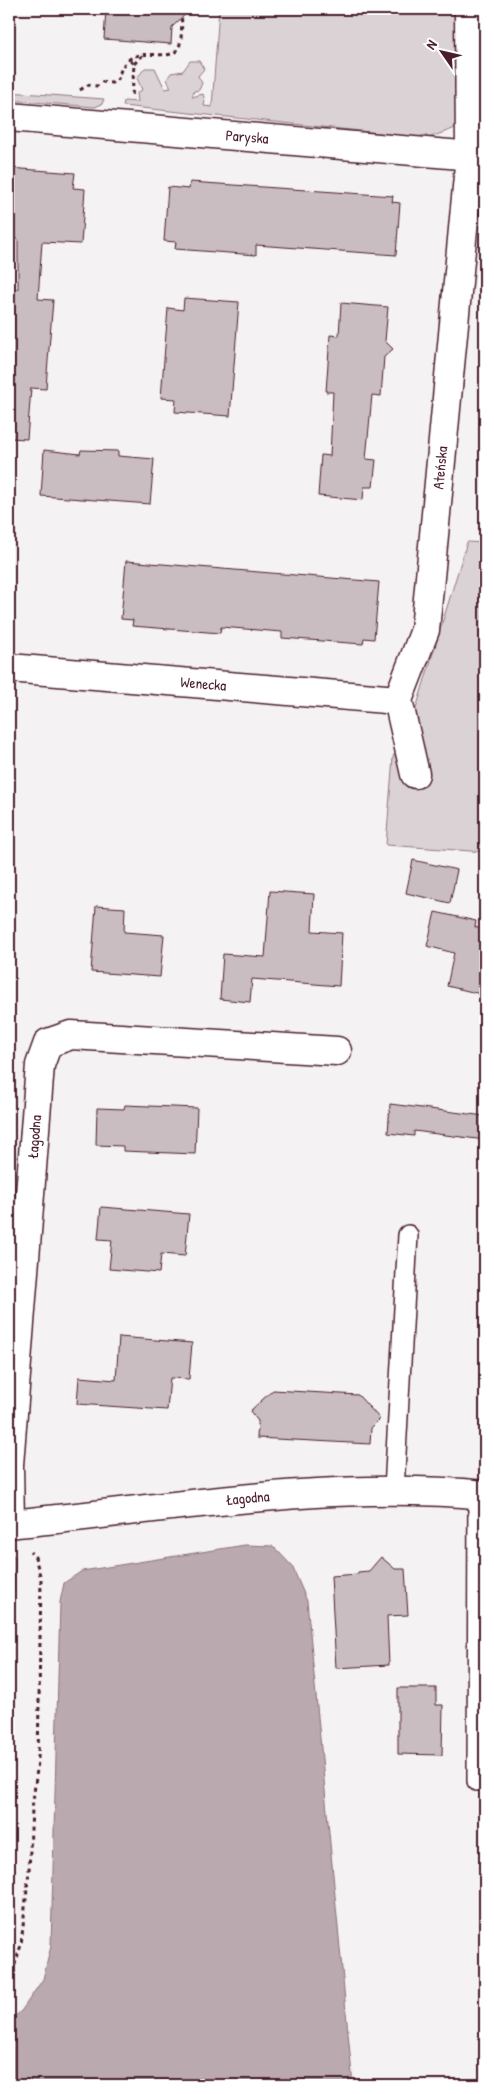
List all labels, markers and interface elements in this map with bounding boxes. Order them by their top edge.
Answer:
north arrow [416,28,466,78]
text: N [421,36,441,53]
street label: Paryska [225,124,270,149]
street label: Ateńska [427,445,452,490]
street label: Wenecka [180,671,227,696]
street label: Łagodna [22,1114,46,1160]
street label: Łagodna [225,1485,270,1510]

